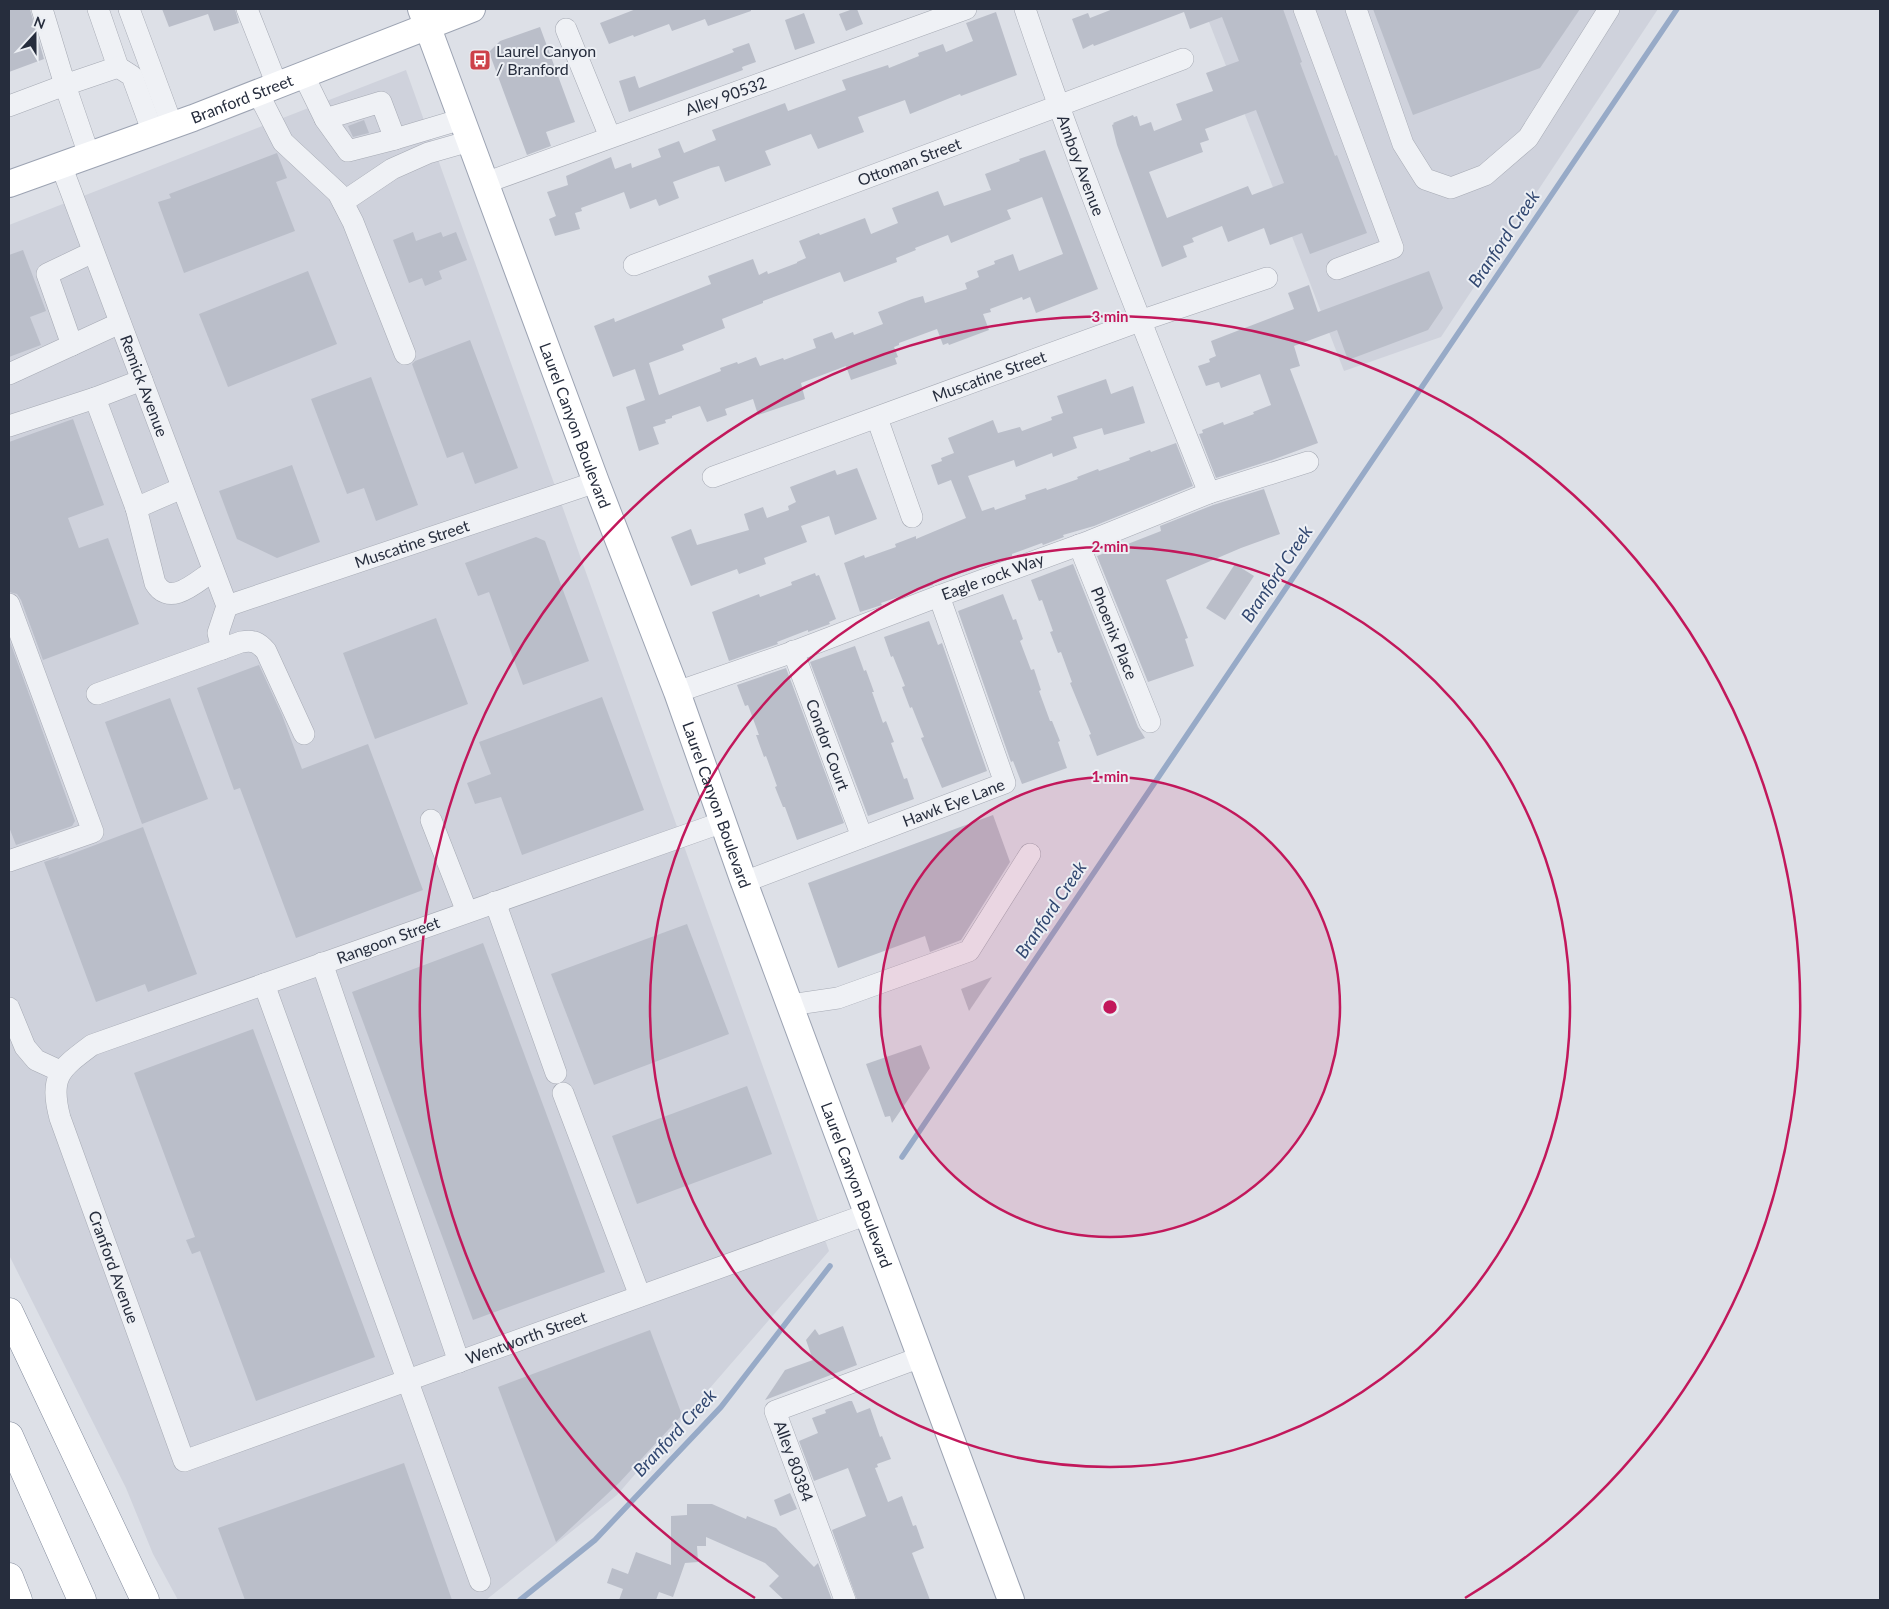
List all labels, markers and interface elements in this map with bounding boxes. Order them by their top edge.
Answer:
north arrow [10,10,60,60]
text: N [32,13,48,32]
place label: Laurel Canyon / Branford [496,41,596,78]
bus stop icon: Laurel Canyon / Branford [468,48,492,72]
street label: Branford Street [188,70,296,127]
street label: Alley 90532 [682,72,769,119]
street label: Amboy Avenue [1054,112,1109,218]
street label: Ottoman Street [855,133,964,189]
water label: Branford Creek [1463,185,1544,291]
text: 3 min [1091,307,1129,325]
street label: Remick Avenue [117,332,172,439]
street label: Laurel Canyon Boulevard [536,340,615,511]
street label: Muscatine Street [930,346,1049,405]
street label: Muscatine Street [352,515,472,571]
water label: Branford Creek [1236,520,1317,626]
text: 2 min [1091,537,1129,555]
street label: Eagle rock Way [938,548,1047,603]
street label: Phoenix Place [1088,584,1142,682]
street label: Condor Court [803,696,854,793]
street label: Laurel Canyon Boulevard [679,719,755,891]
text: 1 min [1091,767,1129,785]
street label: Hawk Eye Lane [900,774,1007,830]
water label: Branford Creek [1010,856,1091,962]
street label: Rangoon Street [334,912,442,967]
centre of rings [1101,998,1119,1016]
street label: Laurel Canyon Boulevard [818,1099,897,1270]
street label: Cranford Avenue [85,1208,143,1326]
street label: Wentworth Street [463,1306,589,1368]
water label: Branford Creek [628,1384,721,1481]
street label: Alley 80384 [771,1418,818,1504]

